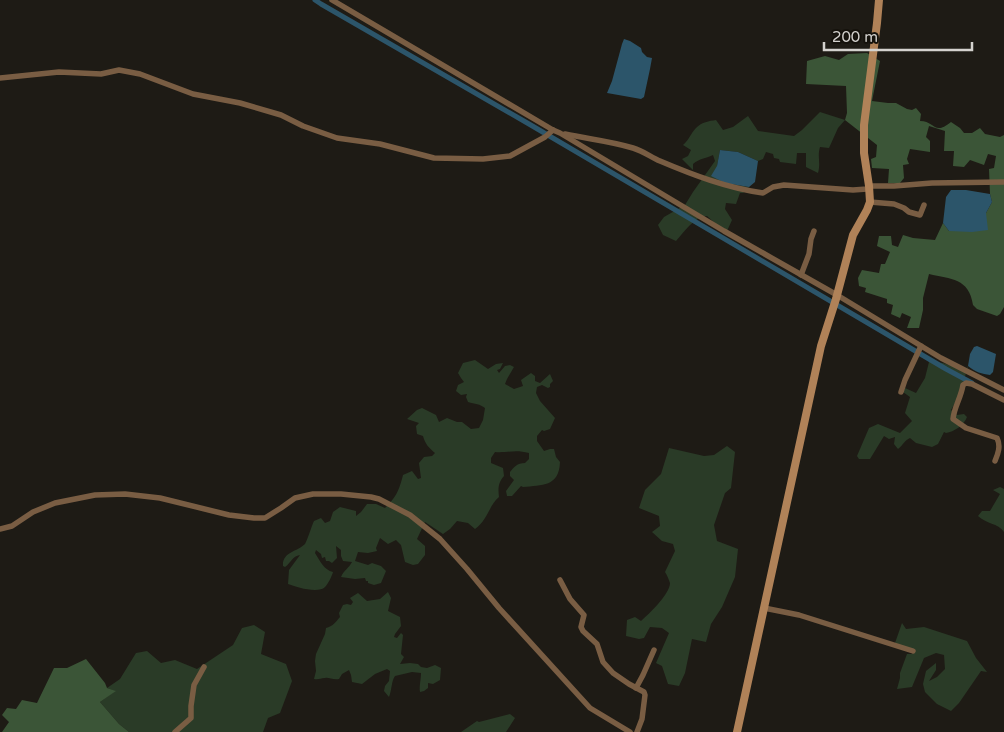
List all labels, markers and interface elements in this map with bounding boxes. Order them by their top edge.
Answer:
scale bar [824,20,972,52]
text: 200 m [832,28,878,46]

